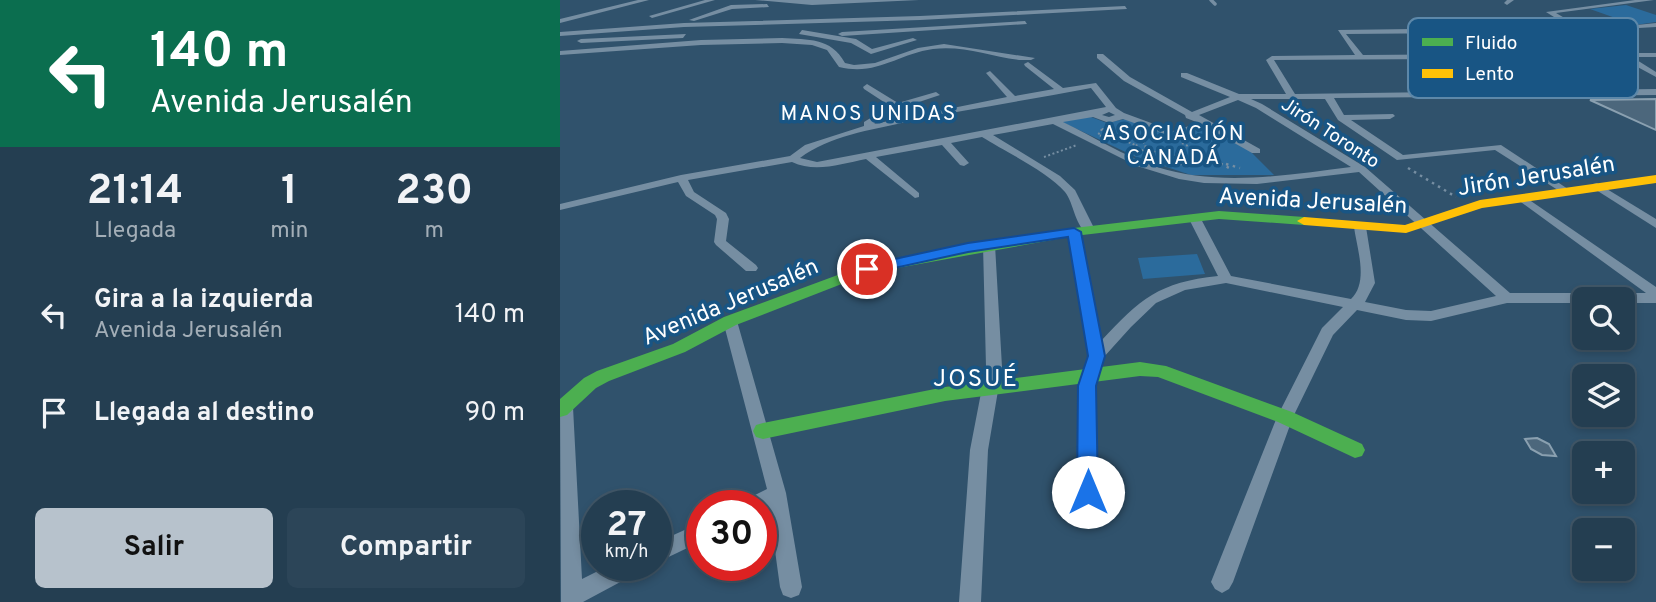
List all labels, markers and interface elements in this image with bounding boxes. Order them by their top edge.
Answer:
legend [1408,18,1638,98]
text: 140 m [150,23,289,85]
icon: left [35,28,126,119]
text: Fluido [1465,32,1517,56]
text: Lento [1465,63,1514,87]
text: Avenida Jerusalén [150,84,413,124]
street label: Jirón Toronto [1276,93,1384,174]
district label: MANOS UNIDAS [781,101,957,128]
district label: ASOCIACIÓN CANADÁ [1102,120,1246,172]
street label: Jirón Jerusalén [1456,151,1617,204]
text: 21:14 [87,166,183,219]
text: 1 [281,166,298,219]
text: 230 [395,166,473,219]
street label: Avenida Jerusalén [1218,183,1408,222]
text: Llegada [94,217,176,246]
text: min [270,217,308,246]
text: m [424,217,444,246]
pin [837,239,897,299]
icon: arrive [848,250,886,288]
street label: Avenida Jerusalén [638,253,824,354]
text: Gira a la izquierda [94,284,313,317]
map controls [1572,287,1635,581]
button: search [1572,287,1635,350]
icon: left [35,296,73,334]
text: 140 m [455,299,525,332]
text: Avenida Jerusalén [94,317,283,346]
district label: JOSUÉ [933,363,1019,395]
button: layers [1572,364,1635,427]
icon: arrive [35,394,73,432]
text: Llegada al destino [94,397,314,430]
text: 90 m [465,397,525,430]
button: + [1572,441,1635,504]
position arrow [1051,455,1125,529]
speed limit sign: 30 [686,490,777,581]
text: 27 [607,504,646,548]
button: Salir [35,508,273,588]
button: Compartir [287,508,525,588]
button: − [1572,518,1635,581]
text: km/h [605,541,648,564]

